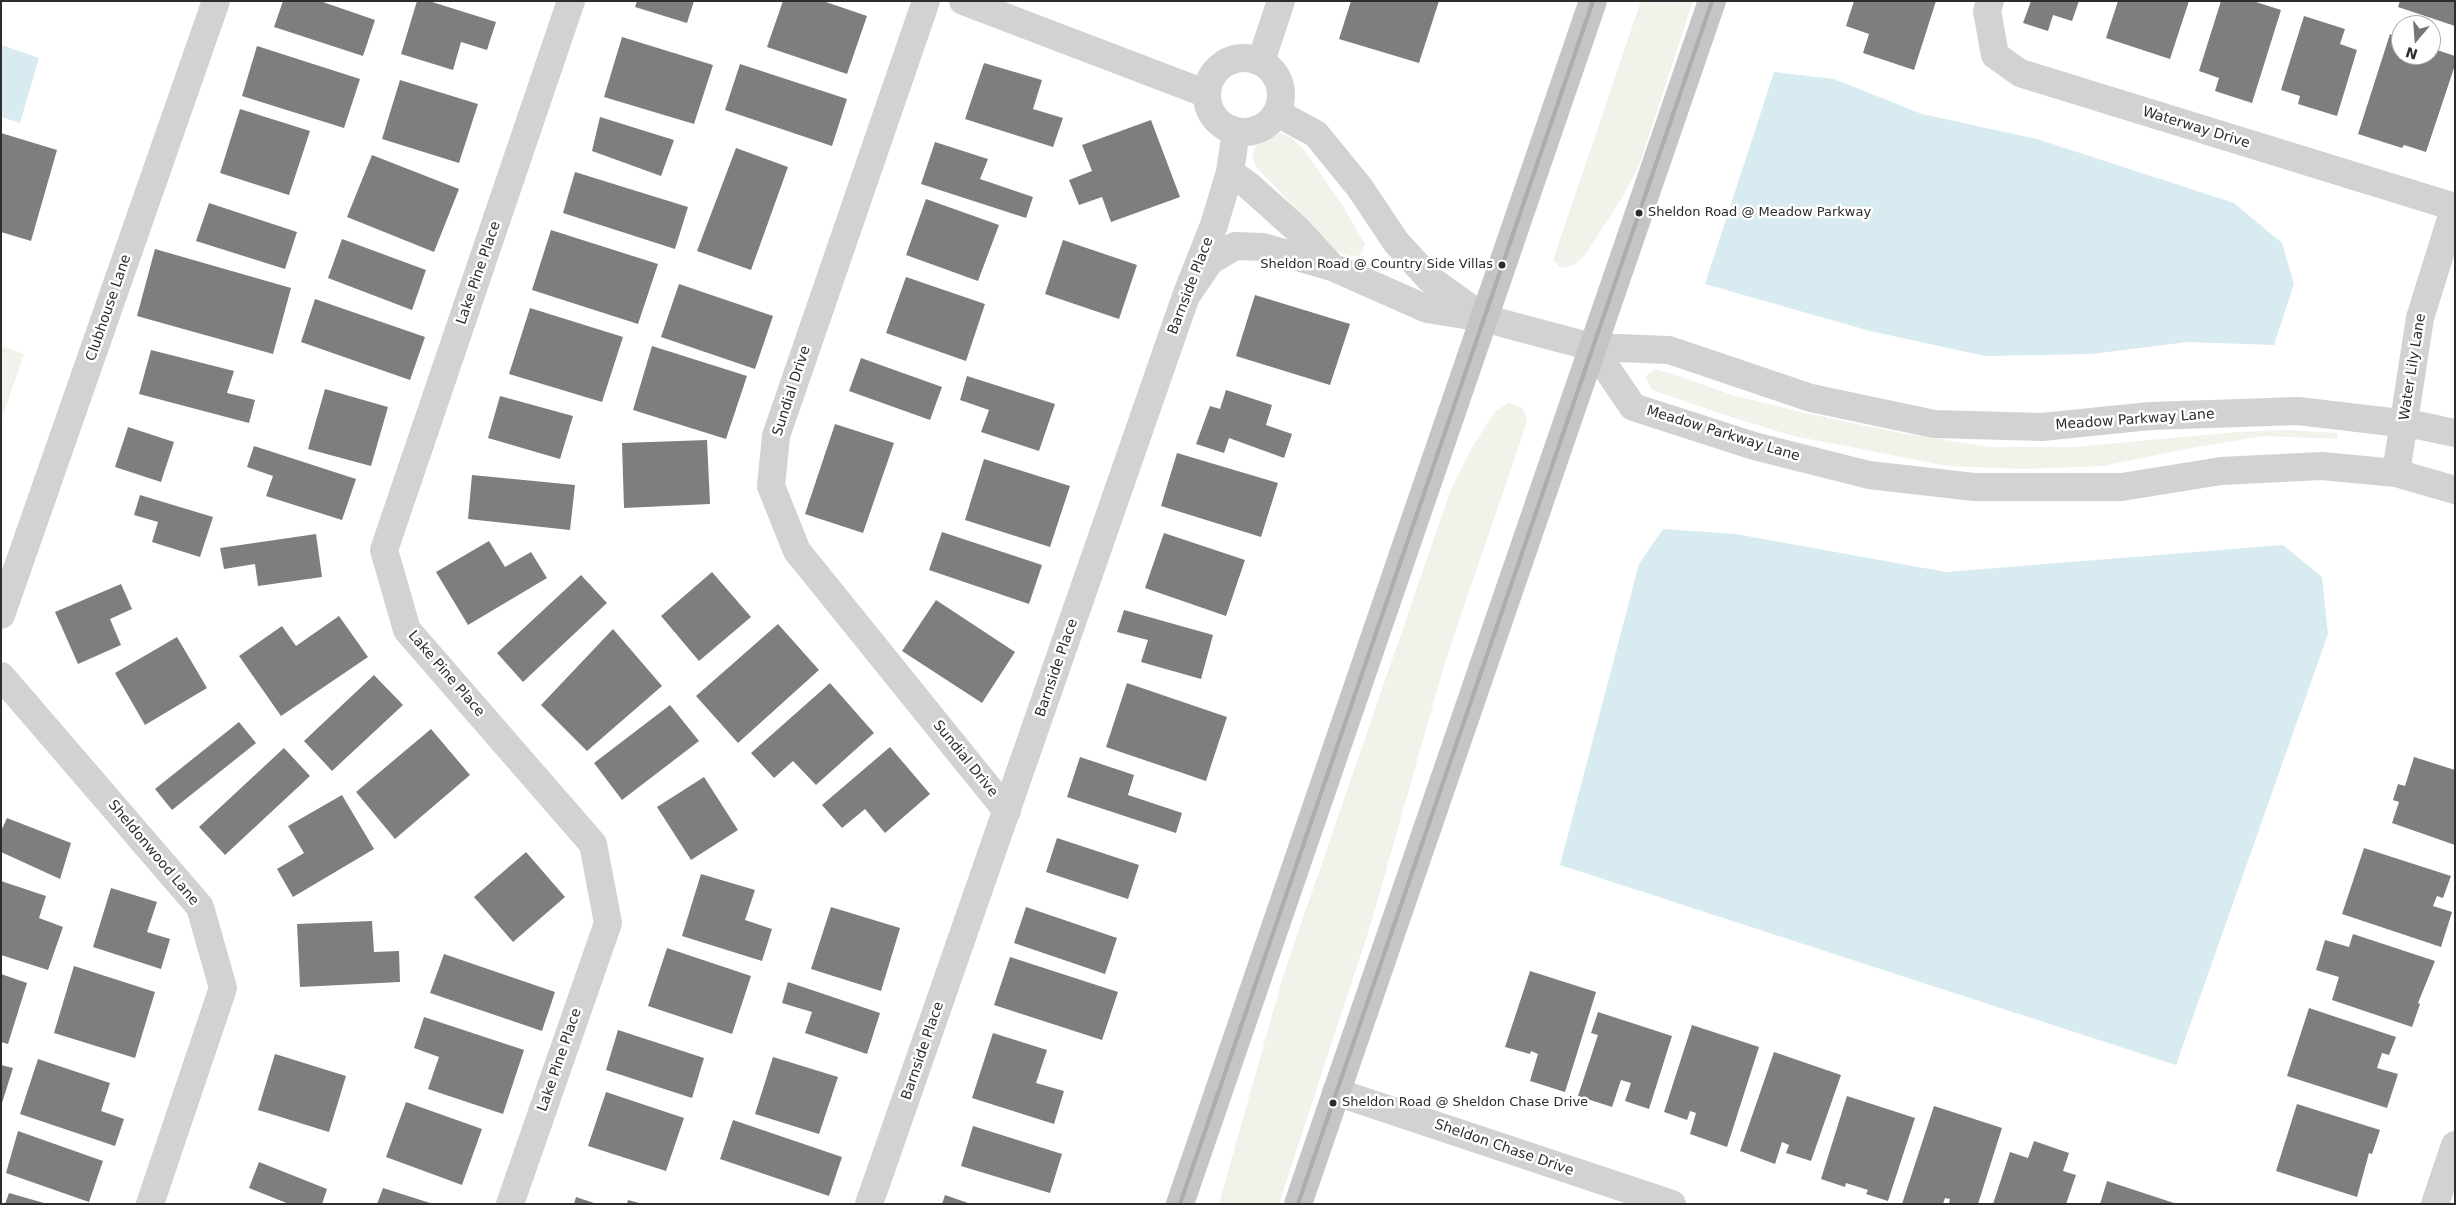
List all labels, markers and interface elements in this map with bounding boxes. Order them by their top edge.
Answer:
north arrow [2391,15,2441,65]
text: N [2404,44,2420,63]
street label: Waterway Drive [2140,104,2252,152]
place label: Sheldon Road @ Meadow Parkway [1648,205,1871,221]
marker: Sheldon Road @ Meadow Parkway [1634,208,1644,218]
street label: Lake Pine Place [453,219,505,327]
street label: Barnside Place [1165,235,1217,337]
street label: Clubhouse Lane [83,252,135,364]
place label: Sheldon Road @ Country Side Villas [1260,257,1493,273]
marker: Sheldon Road @ Country Side Villas [1497,260,1507,270]
street label: Water Lily Lane [2396,312,2430,422]
street label: Sundial Drive [770,344,814,438]
street label: Meadow Parkway Lane [1644,403,1802,465]
street label: Meadow Parkway Lane [2055,406,2215,434]
street label: Barnside Place [1032,617,1082,719]
street label: Lake Pine Place [404,628,488,720]
street label: Sundial Drive [929,717,1001,801]
street label: Sheldonwood Lane [104,797,202,909]
street label: Barnside Place [898,1000,948,1102]
street label: Lake Pine Place [534,1006,586,1114]
place label: Sheldon Road @ Sheldon Chase Drive [1342,1095,1588,1111]
marker: Sheldon Road @ Sheldon Chase Drive [1328,1098,1338,1108]
street label: Sheldon Chase Drive [1432,1116,1576,1180]

